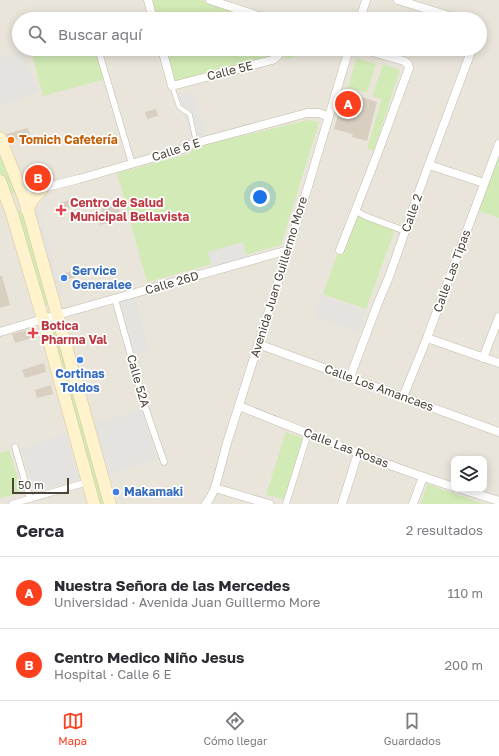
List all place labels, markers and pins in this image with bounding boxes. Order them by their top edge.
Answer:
pin: A [335,89,361,119]
place label: Tomich Cafetería [19,132,118,147]
marker: Tomich Cafetería [6,135,16,145]
pin: B [25,163,51,193]
place label: Centro de Salud Municipal Bellavista [70,195,189,224]
marker: Centro de Salud Municipal Bellavista [55,204,67,216]
place label: Service Generalee [72,263,132,292]
marker: Service Generalee [59,273,69,283]
place label: Botica Pharma Val [41,318,107,347]
marker: Botica Pharma Val [28,328,38,338]
marker: Cortinas Toldos [75,355,85,365]
place label: Cortinas Toldos [55,366,105,395]
place label: Makamaki [124,484,183,499]
marker: Makamaki [111,487,121,497]

